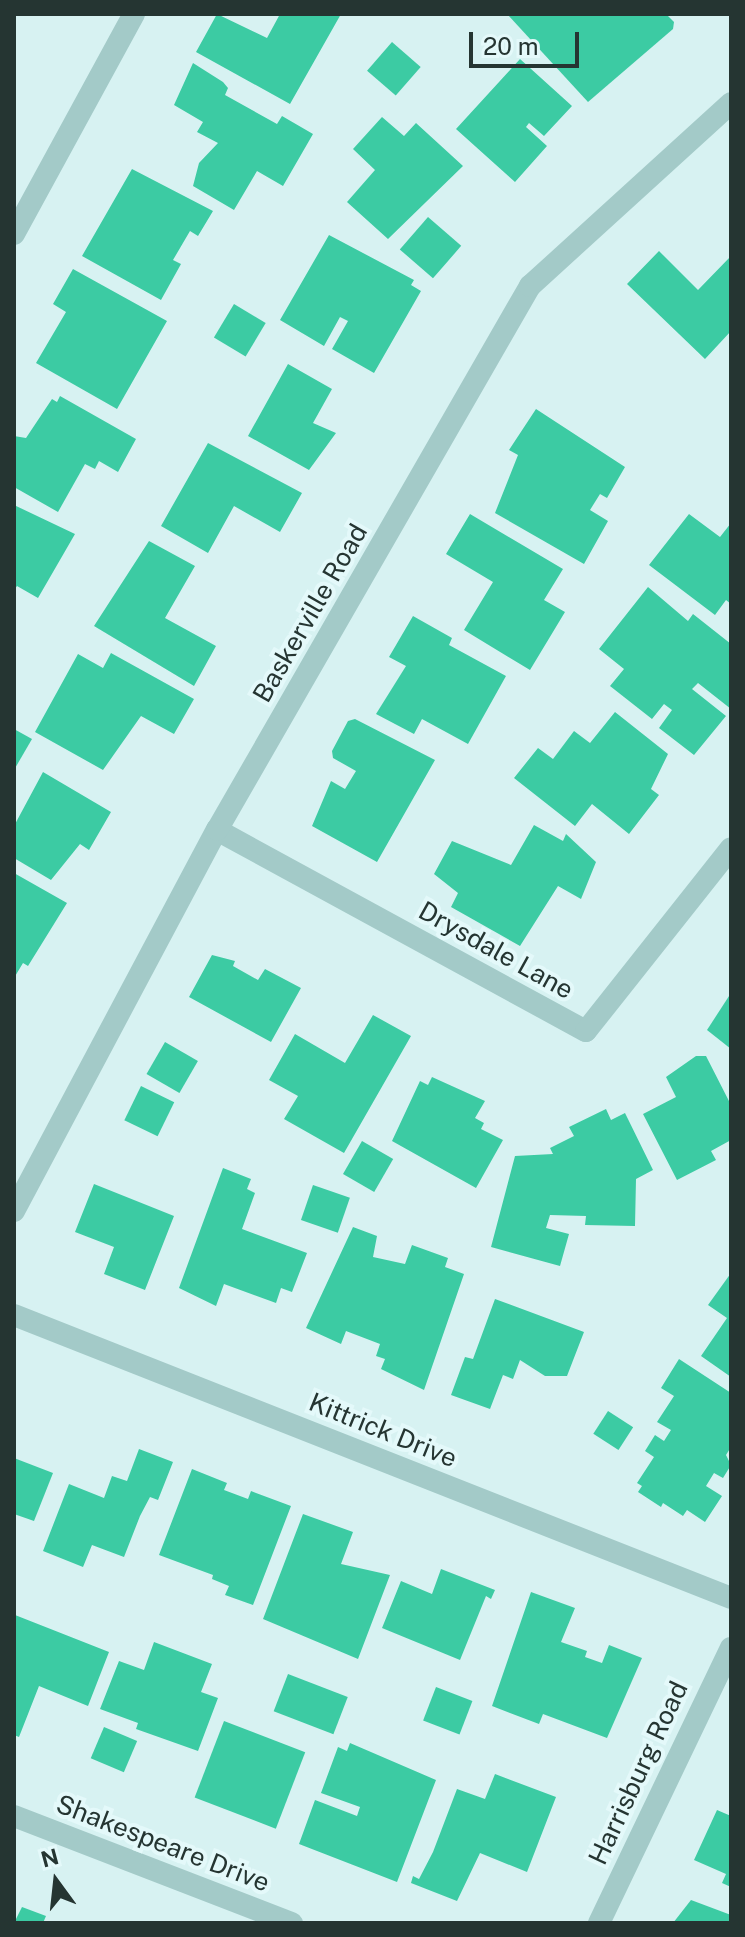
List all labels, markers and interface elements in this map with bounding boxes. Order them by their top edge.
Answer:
scale bar [473,16,583,66]
text: 20 m [483,32,539,60]
street label: Baskerville Road [246,518,374,708]
street label: Drysdale Lane [413,895,579,1005]
street label: Kittrick Drive [304,1386,462,1474]
street label: Harrisburg Road [582,1676,694,1870]
street label: Shakespeare Drive [52,1788,274,1898]
north arrow [16,1841,96,1921]
text: N [38,1843,61,1873]

